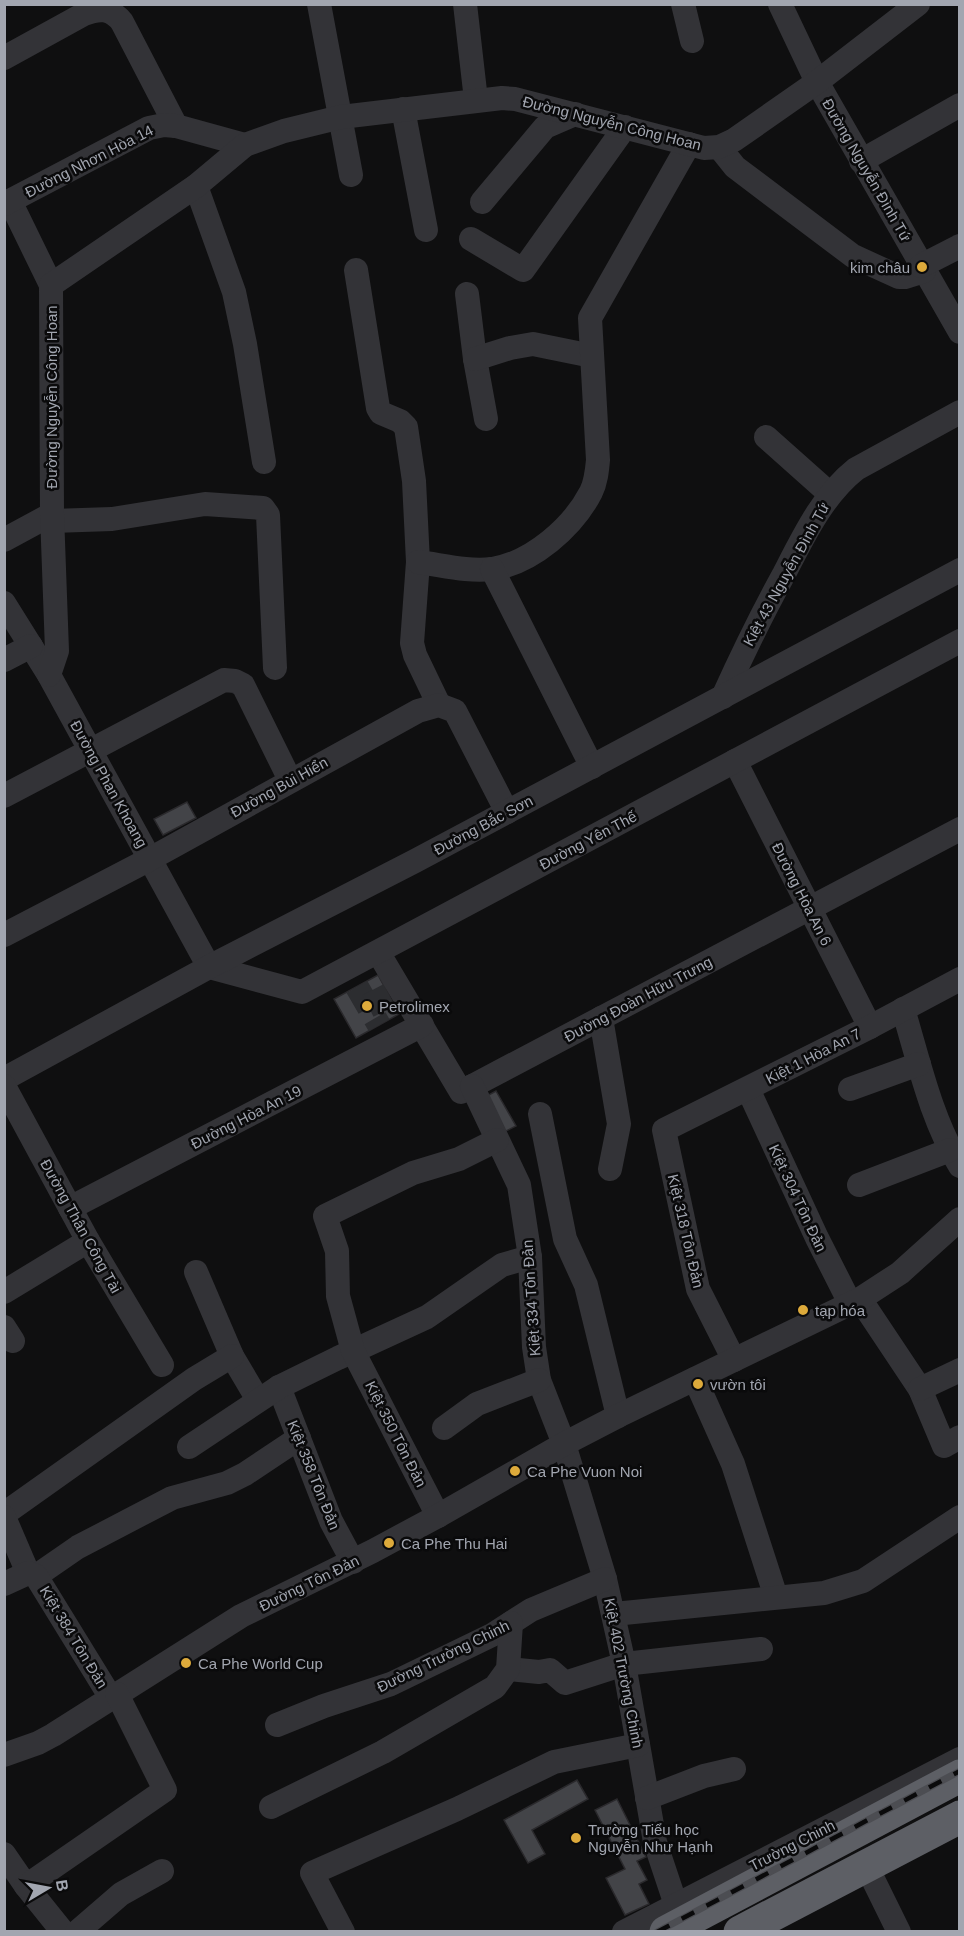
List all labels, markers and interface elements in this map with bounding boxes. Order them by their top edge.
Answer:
street label: Đường Nguyễn Công Hoan [521,93,703,153]
street label: Đường Nguyễn Đình Tứ [819,96,915,244]
street label: Đường Nhơn Hòa 14 [22,121,156,201]
place label: kim châu [850,259,910,276]
marker: kim châu [915,260,929,274]
street label: Đường Nguyễn Công Hoan [43,305,60,489]
street label: Kiệt 43 Nguyễn Đình Tứ [739,499,833,649]
street label: Đường Phan Khoang [67,718,151,850]
street label: Đường Bùi Hiển [228,753,330,821]
street label: Đường Bắc Sơn [431,792,535,858]
street label: Đường Yên Thế [536,807,640,873]
street label: Đường Hòa An 6 [769,840,835,948]
street label: Đường Đoàn Hữu Trưng [561,953,715,1045]
place label: Petrolimex [379,998,450,1015]
marker: Petrolimex [360,999,374,1013]
street label: Kiệt 1 Hòa An 7 [763,1025,863,1087]
street label: Đường Hòa An 19 [188,1082,304,1152]
street label: Kiệt 304 Tôn Đản [766,1142,830,1254]
street label: Đường Thân Công Tài [37,1156,125,1296]
street label: Kiệt 318 Tôn Đản [665,1172,707,1290]
street label: Kiệt 334 Tôn Đản [518,1239,544,1357]
place label: tạp hóa [815,1302,866,1319]
marker: tạp hóa [796,1303,810,1317]
place label: vườn tôi [710,1376,766,1393]
marker: vườn tôi [691,1377,705,1391]
street label: Kiệt 350 Tôn Đản [362,1378,430,1490]
street label: Kiệt 358 Tôn Đản [284,1418,344,1532]
place label: Ca Phe Vuon Noi [527,1463,642,1480]
marker: Ca Phe Vuon Noi [508,1464,522,1478]
place label: Ca Phe Thu Hai [401,1535,507,1552]
marker: Ca Phe Thu Hai [382,1536,396,1550]
street label: Đường Tôn Đản [256,1552,362,1614]
street label: Kiệt 384 Tôn Đản [37,1583,111,1691]
street label: Kiệt 402 Trường Chinh [601,1597,647,1749]
street label: Đường Trường Chinh [374,1617,512,1695]
place label: Ca Phe World Cup [198,1655,323,1672]
marker: Ca Phe World Cup [179,1656,193,1670]
street label: Trường Chinh [746,1816,838,1874]
place label: Trường Tiểu học Nguyễn Như Hạnh [588,1821,713,1855]
marker: Trường Tiểu học Nguyễn Như Hạnh [569,1831,583,1845]
north arrow [18,1858,78,1918]
text: B [53,1878,72,1893]

